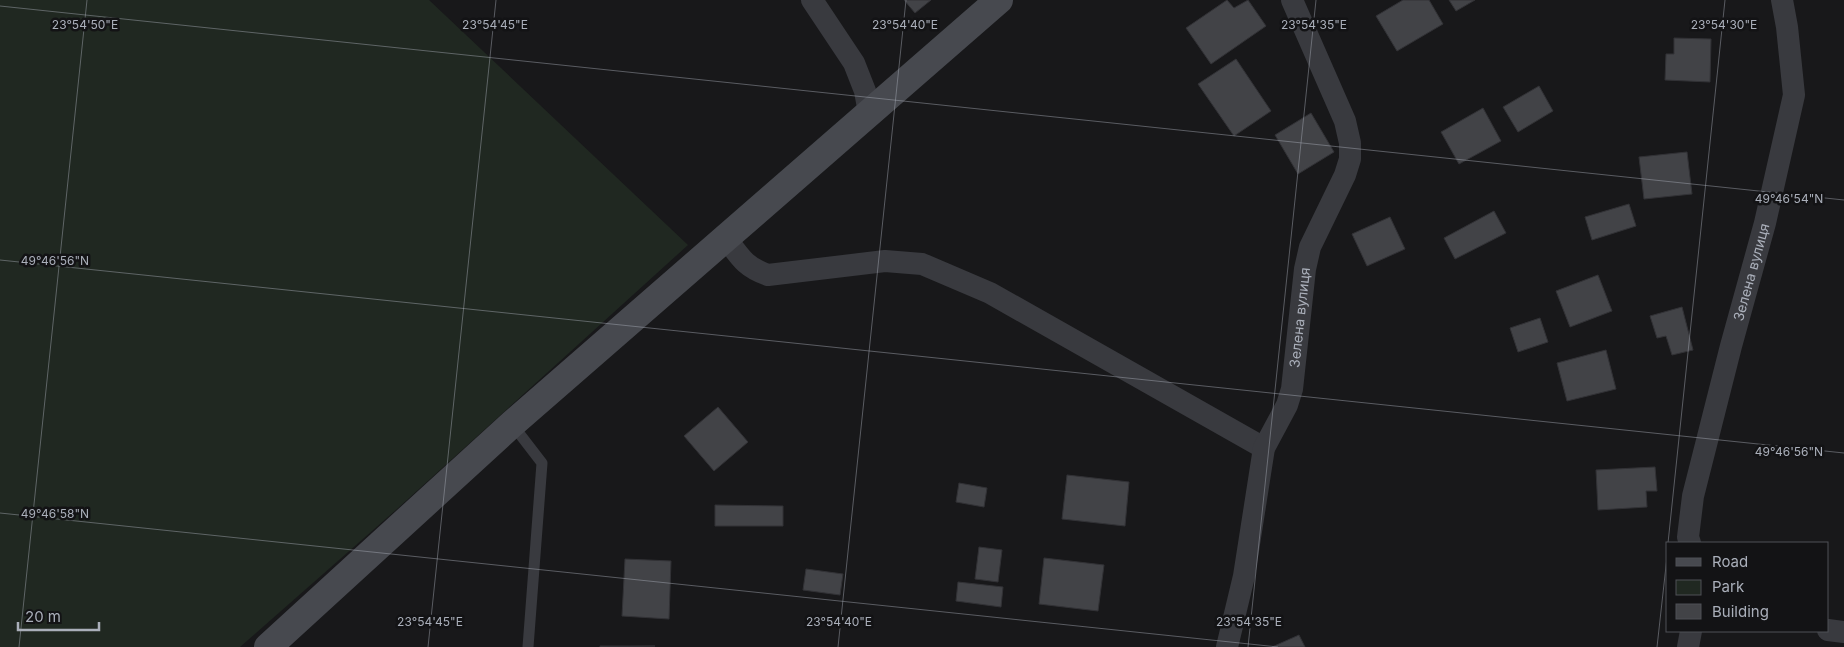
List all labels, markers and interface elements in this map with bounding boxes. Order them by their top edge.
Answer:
text: 23°54'50"E [52,17,118,32]
text: 23°54'45"E [462,17,528,32]
text: 23°54'40"E [872,17,938,32]
text: 23°54'35"E [1281,17,1347,32]
text: 23°54'30"E [1691,17,1757,32]
text: 49°46'54"N [1755,191,1823,206]
street label: Зелена вулиця [1729,221,1773,323]
text: 49°46'56"N [21,253,89,268]
street label: Зелена вулиця [1285,266,1313,368]
text: 49°46'56"N [1755,444,1823,459]
text: 49°46'58"N [21,506,89,521]
legend [1666,542,1829,632]
text: Road [1712,552,1748,571]
text: Park [1712,577,1745,596]
scale bar [18,600,99,632]
text: Building [1712,602,1769,621]
text: 20 m [25,607,61,626]
text: 23°54'45"E [397,614,463,629]
text: 23°54'40"E [806,614,872,629]
text: 23°54'35"E [1216,614,1282,629]

